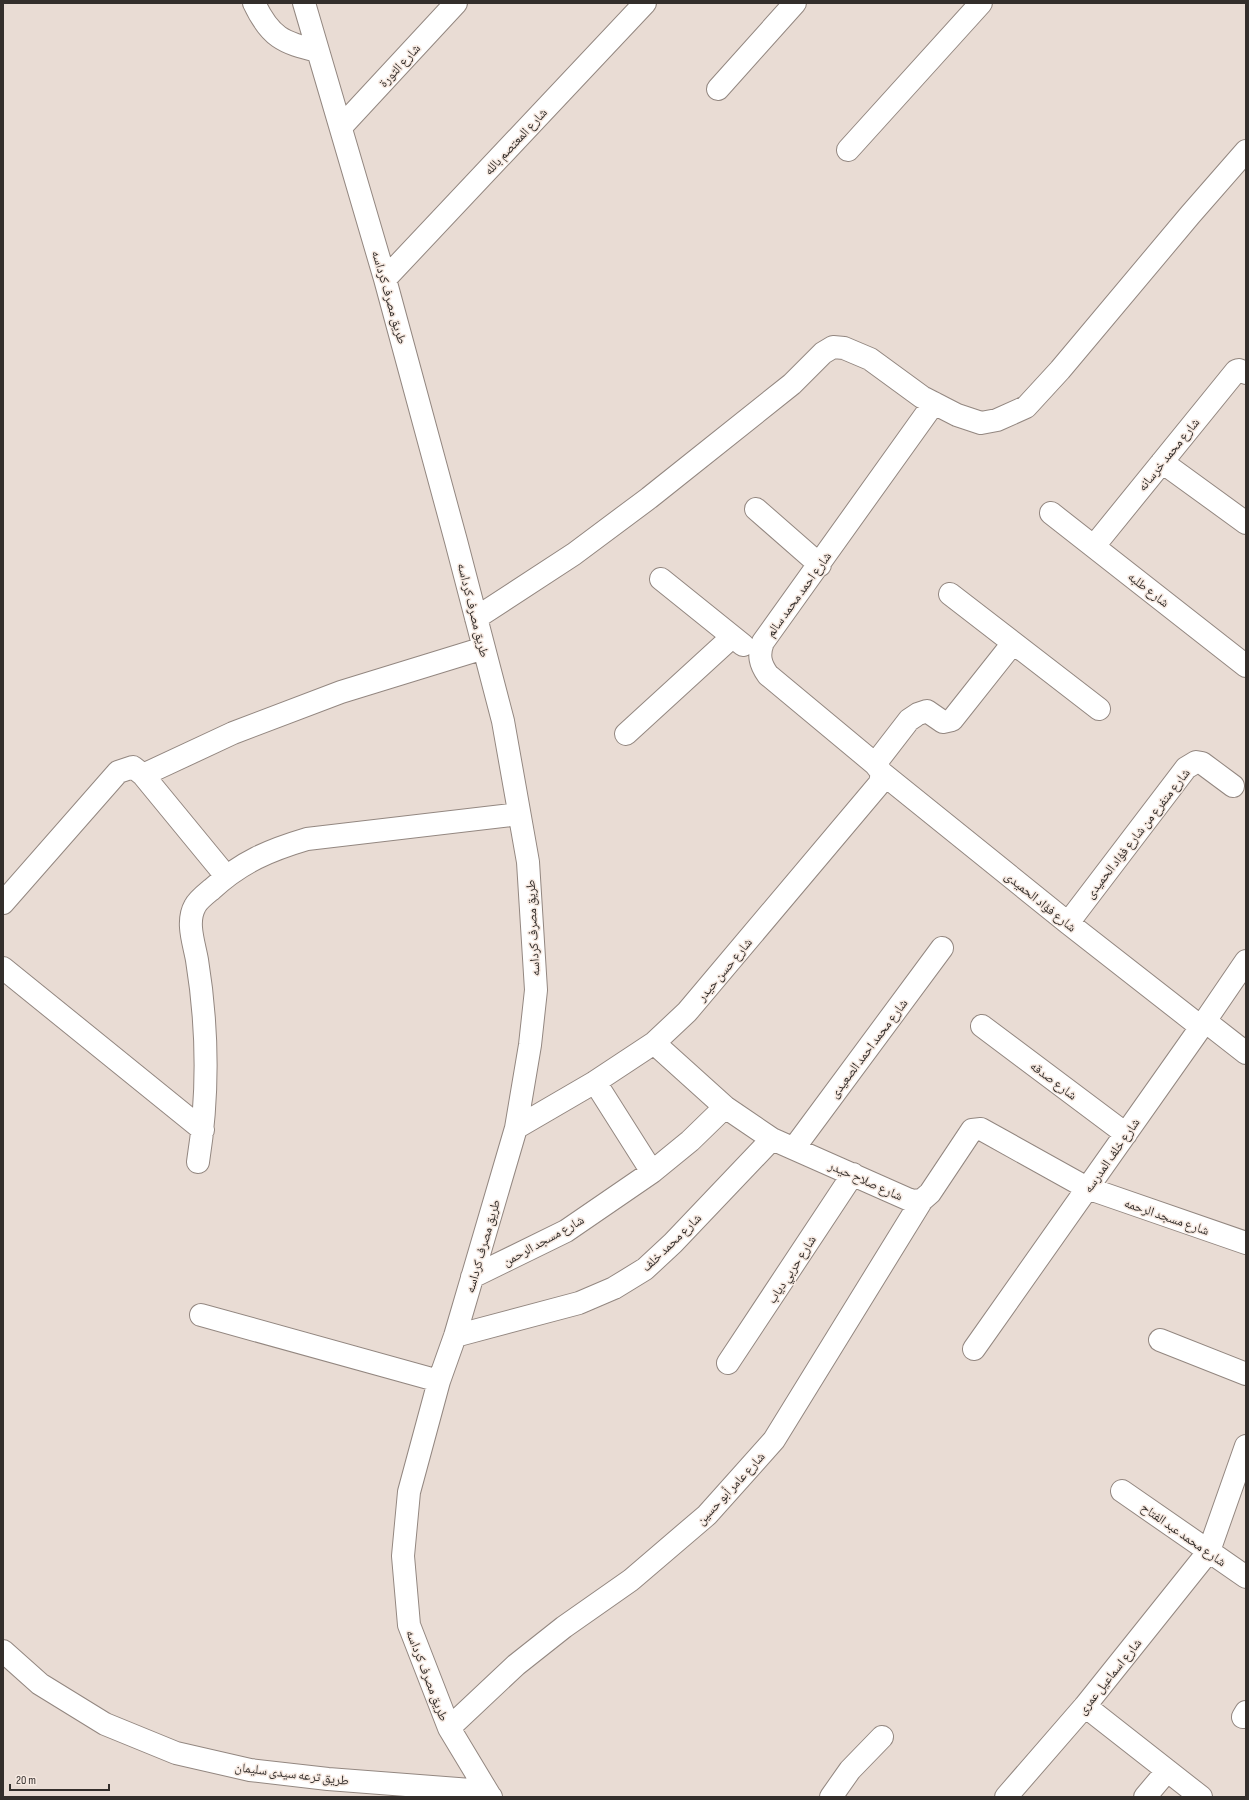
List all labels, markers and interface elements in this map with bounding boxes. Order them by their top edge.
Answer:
street label: شارع الثورة [376,41,425,91]
street label: شارع المعتصم بالله [481,105,552,179]
street label: طريق مصرف كرداسه [368,249,410,346]
street label: شارع محمد خرسانه [1134,415,1204,495]
street label: شارع احمد محمد سالم [763,549,836,641]
street label: طريق مصرف كرداسه [454,561,492,659]
street label: شارع طلبه [1124,569,1172,612]
street label: شارع متفرع من شارع فؤاد الحميدى [1082,765,1194,903]
street label: شارع فؤاد الحميدى [1001,868,1079,936]
street label: طريق مصرف كرداسه [522,879,544,977]
street label: شارع حسن حيدر [693,935,757,1006]
street label: شارع محمد احمد الصعيدى [826,996,912,1102]
street label: شارع صدقه [1026,1058,1080,1104]
street label: شارع خلف المدرسه [1080,1115,1144,1197]
street label: شارع صلاح حيدر [825,1157,905,1205]
street label: شارع مسجد الرحمه [1122,1195,1211,1240]
street label: طريق مصرف كرداسه [462,1198,504,1295]
street label: شارع محمد خلف [638,1210,706,1276]
street label: شارع مسجد الرحمن [500,1212,587,1271]
street label: شارع حربي دياب [764,1232,822,1308]
street label: شارع عامر أبو حسين [693,1449,769,1529]
street label: شارع محمد عبد الفتاح [1137,1499,1229,1571]
street label: طريق مصرف كرداسه [402,1627,452,1723]
street label: شارع اسماعيل عمرى [1074,1635,1146,1719]
street label: طريق ترعه سيدى سليمان [234,1759,350,1789]
scale bar [10,1766,109,1792]
text: 20 m [16,1773,36,1788]

